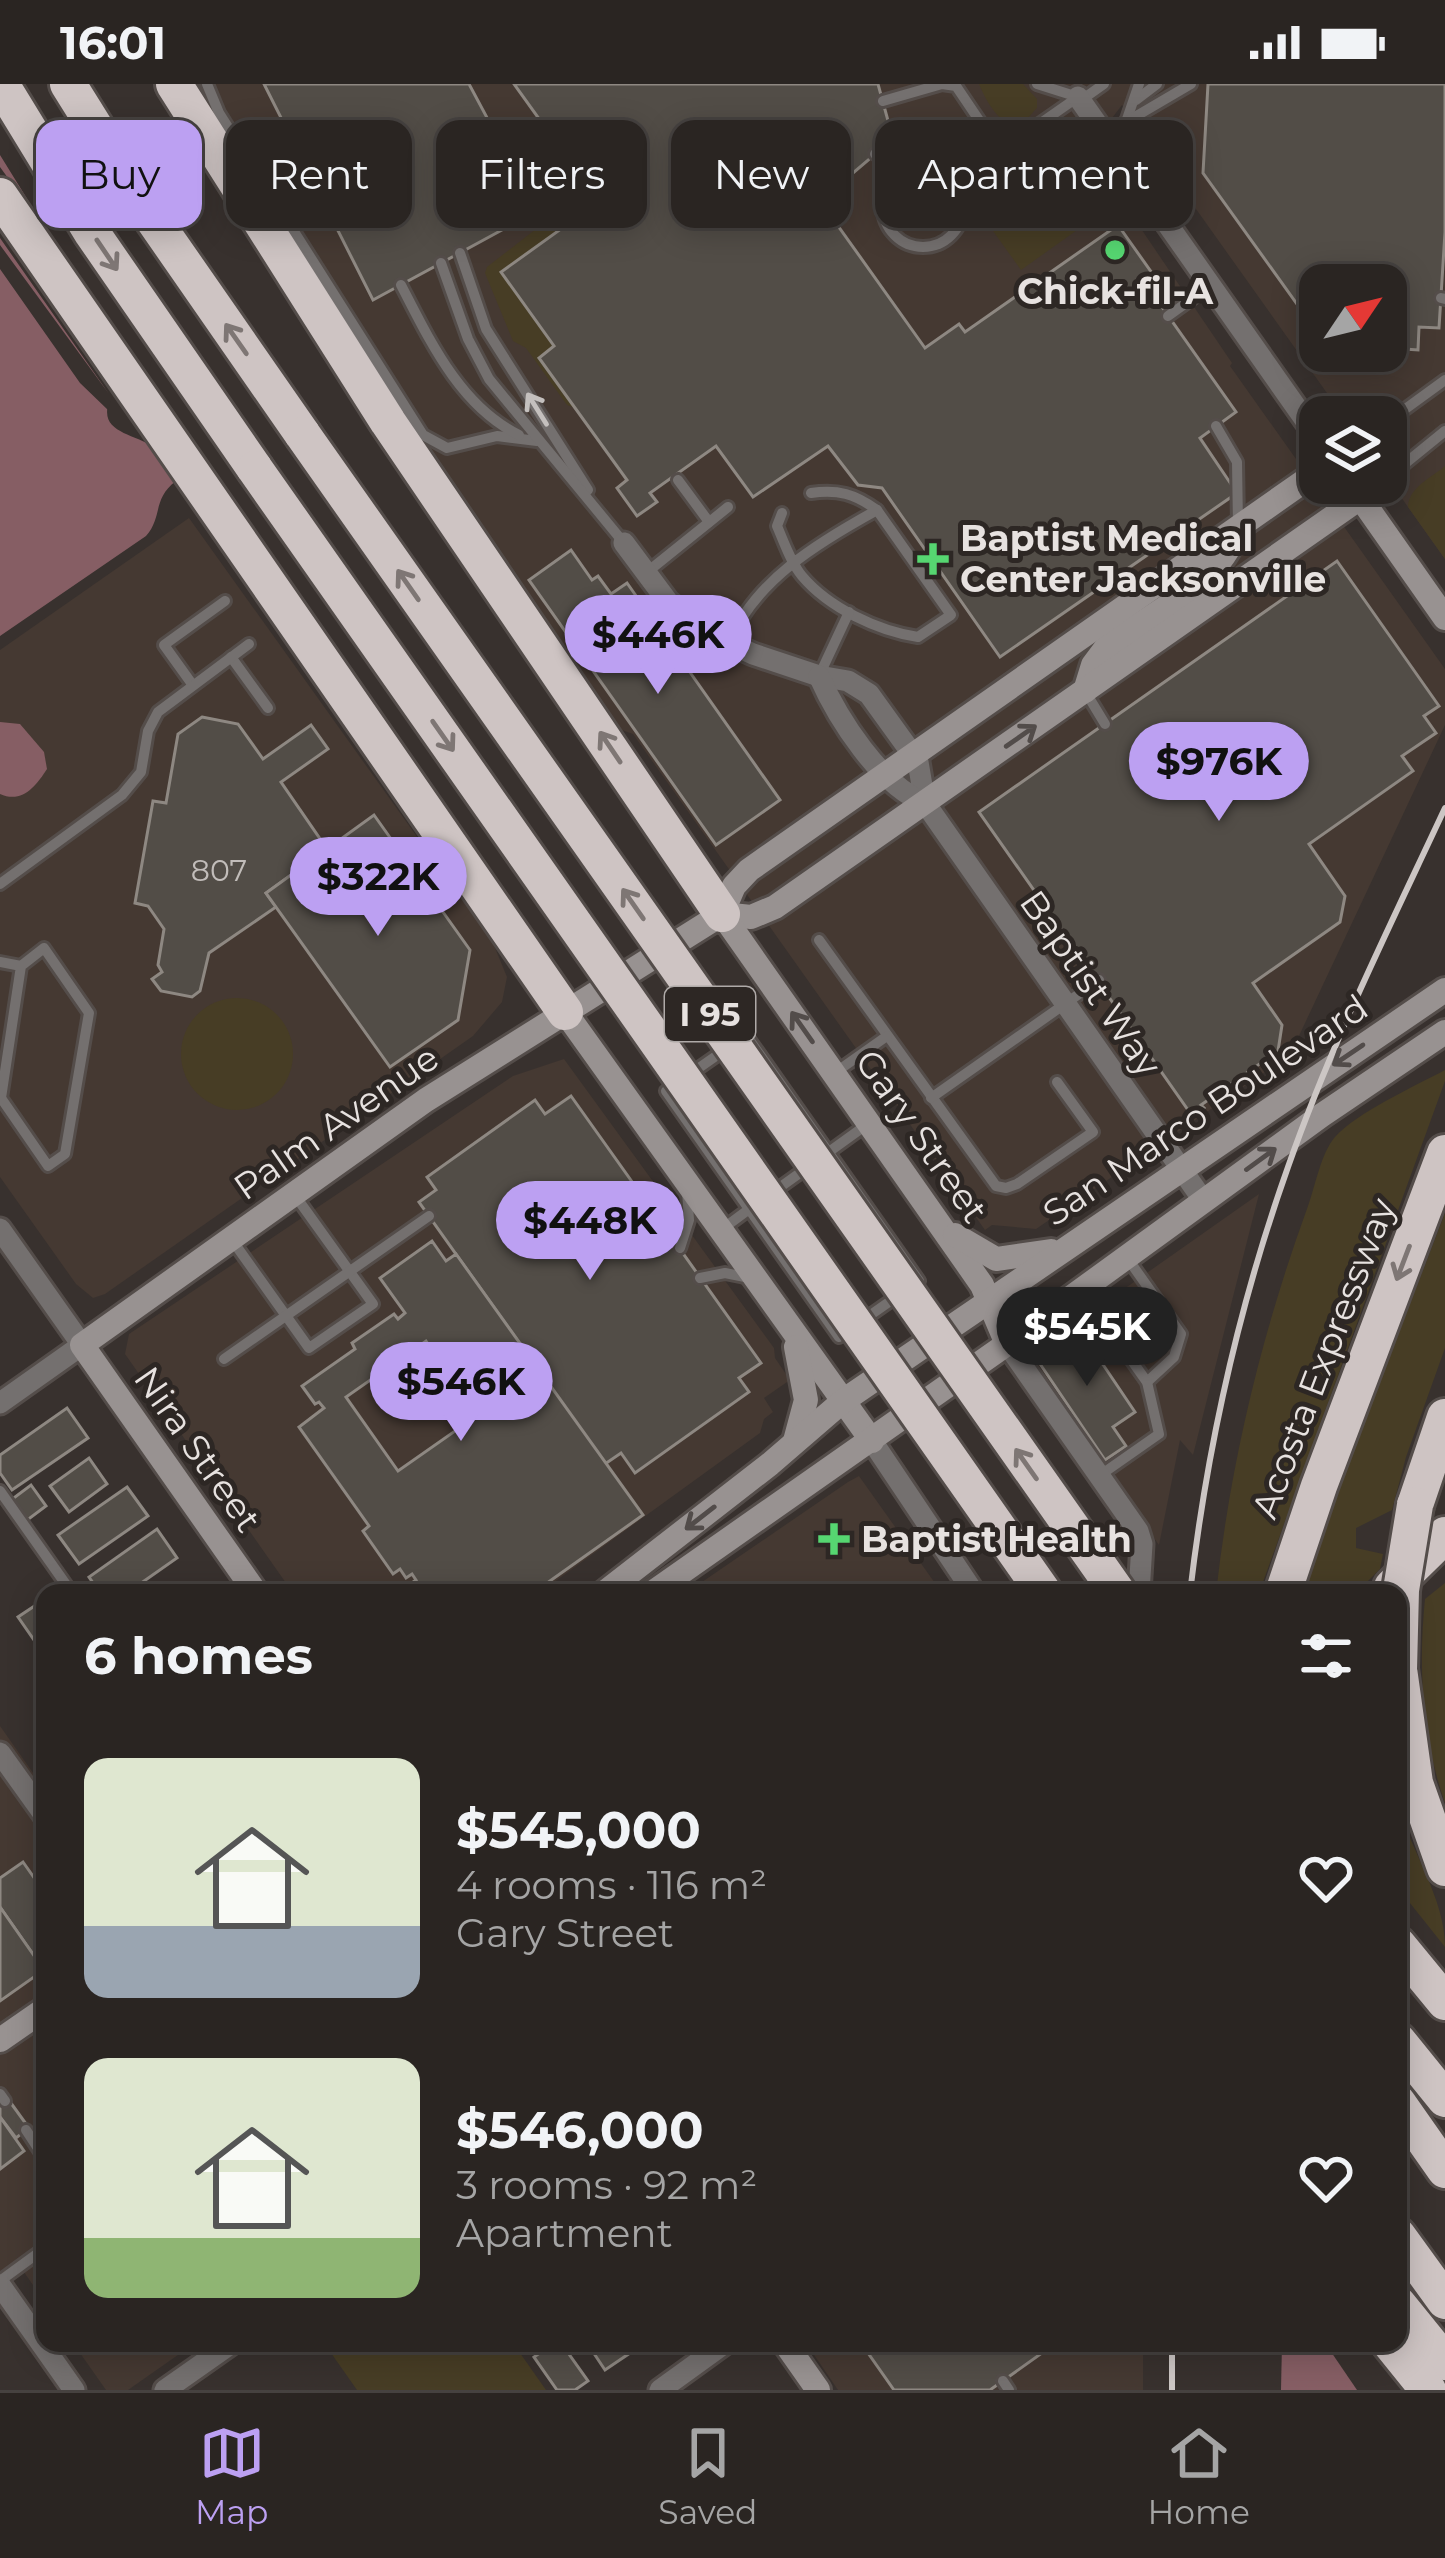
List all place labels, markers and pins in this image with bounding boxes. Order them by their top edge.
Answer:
marker: Chick-fil-A [1102,237,1128,263]
place label: Chick-fil-A [1017,269,1213,313]
place label: Baptist Medical Center Jacksonville [960,516,1326,601]
marker: Baptist Medical Center Jacksonville [917,543,949,575]
pin: $446K [574,595,742,697]
pin: $976K [1135,722,1303,824]
pin: $322K [294,837,462,939]
pin: $448K [506,1181,674,1283]
pin: $545K [1003,1287,1171,1389]
pin: $546K [377,1342,545,1444]
place label: Baptist Health [861,1517,1132,1561]
marker: Baptist Health [818,1523,850,1555]

